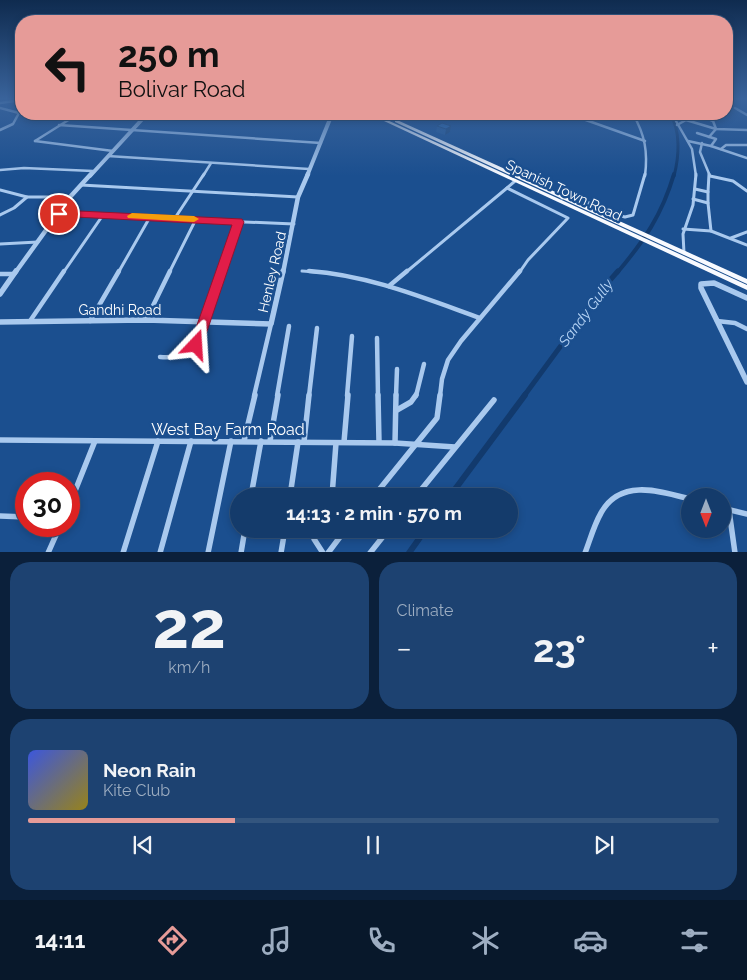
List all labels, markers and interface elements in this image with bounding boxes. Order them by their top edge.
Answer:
text: 250 m [118,34,220,75]
icon: left [35,35,100,100]
text: Bolivar Road [118,76,246,102]
street label: Spanish Town Road [504,156,624,224]
pin [38,193,80,235]
icon: arrive [45,200,73,228]
street label: Henley Road [255,230,289,314]
water label: Sandy Gully [554,275,618,351]
street label: Gandhi Road [79,302,161,318]
position arrow [169,318,221,370]
street label: West Bay Farm Road [151,420,305,439]
speed limit sign: 30 [15,472,80,537]
north arrow [681,488,731,538]
map controls [681,488,731,538]
text: 14:13 · 2 min · 570 m [286,502,462,524]
text: 22 [153,587,226,663]
text: Climate [397,601,453,620]
text: 23° [533,626,586,671]
text: − [397,632,412,665]
text: + [707,632,719,665]
text: km/h [168,658,210,677]
text: Neon Rain [103,759,196,781]
text: Kite Club [103,781,170,800]
icon: previous [129,831,157,859]
icon: pause [359,831,387,859]
icon: next [590,831,618,859]
icon: directions [155,923,190,958]
icon: music [259,923,294,958]
icon: phone [364,923,399,958]
icon: climate [468,923,503,958]
icon: car [573,923,608,958]
icon: filters [677,923,712,958]
text: 14:11 [35,927,85,953]

